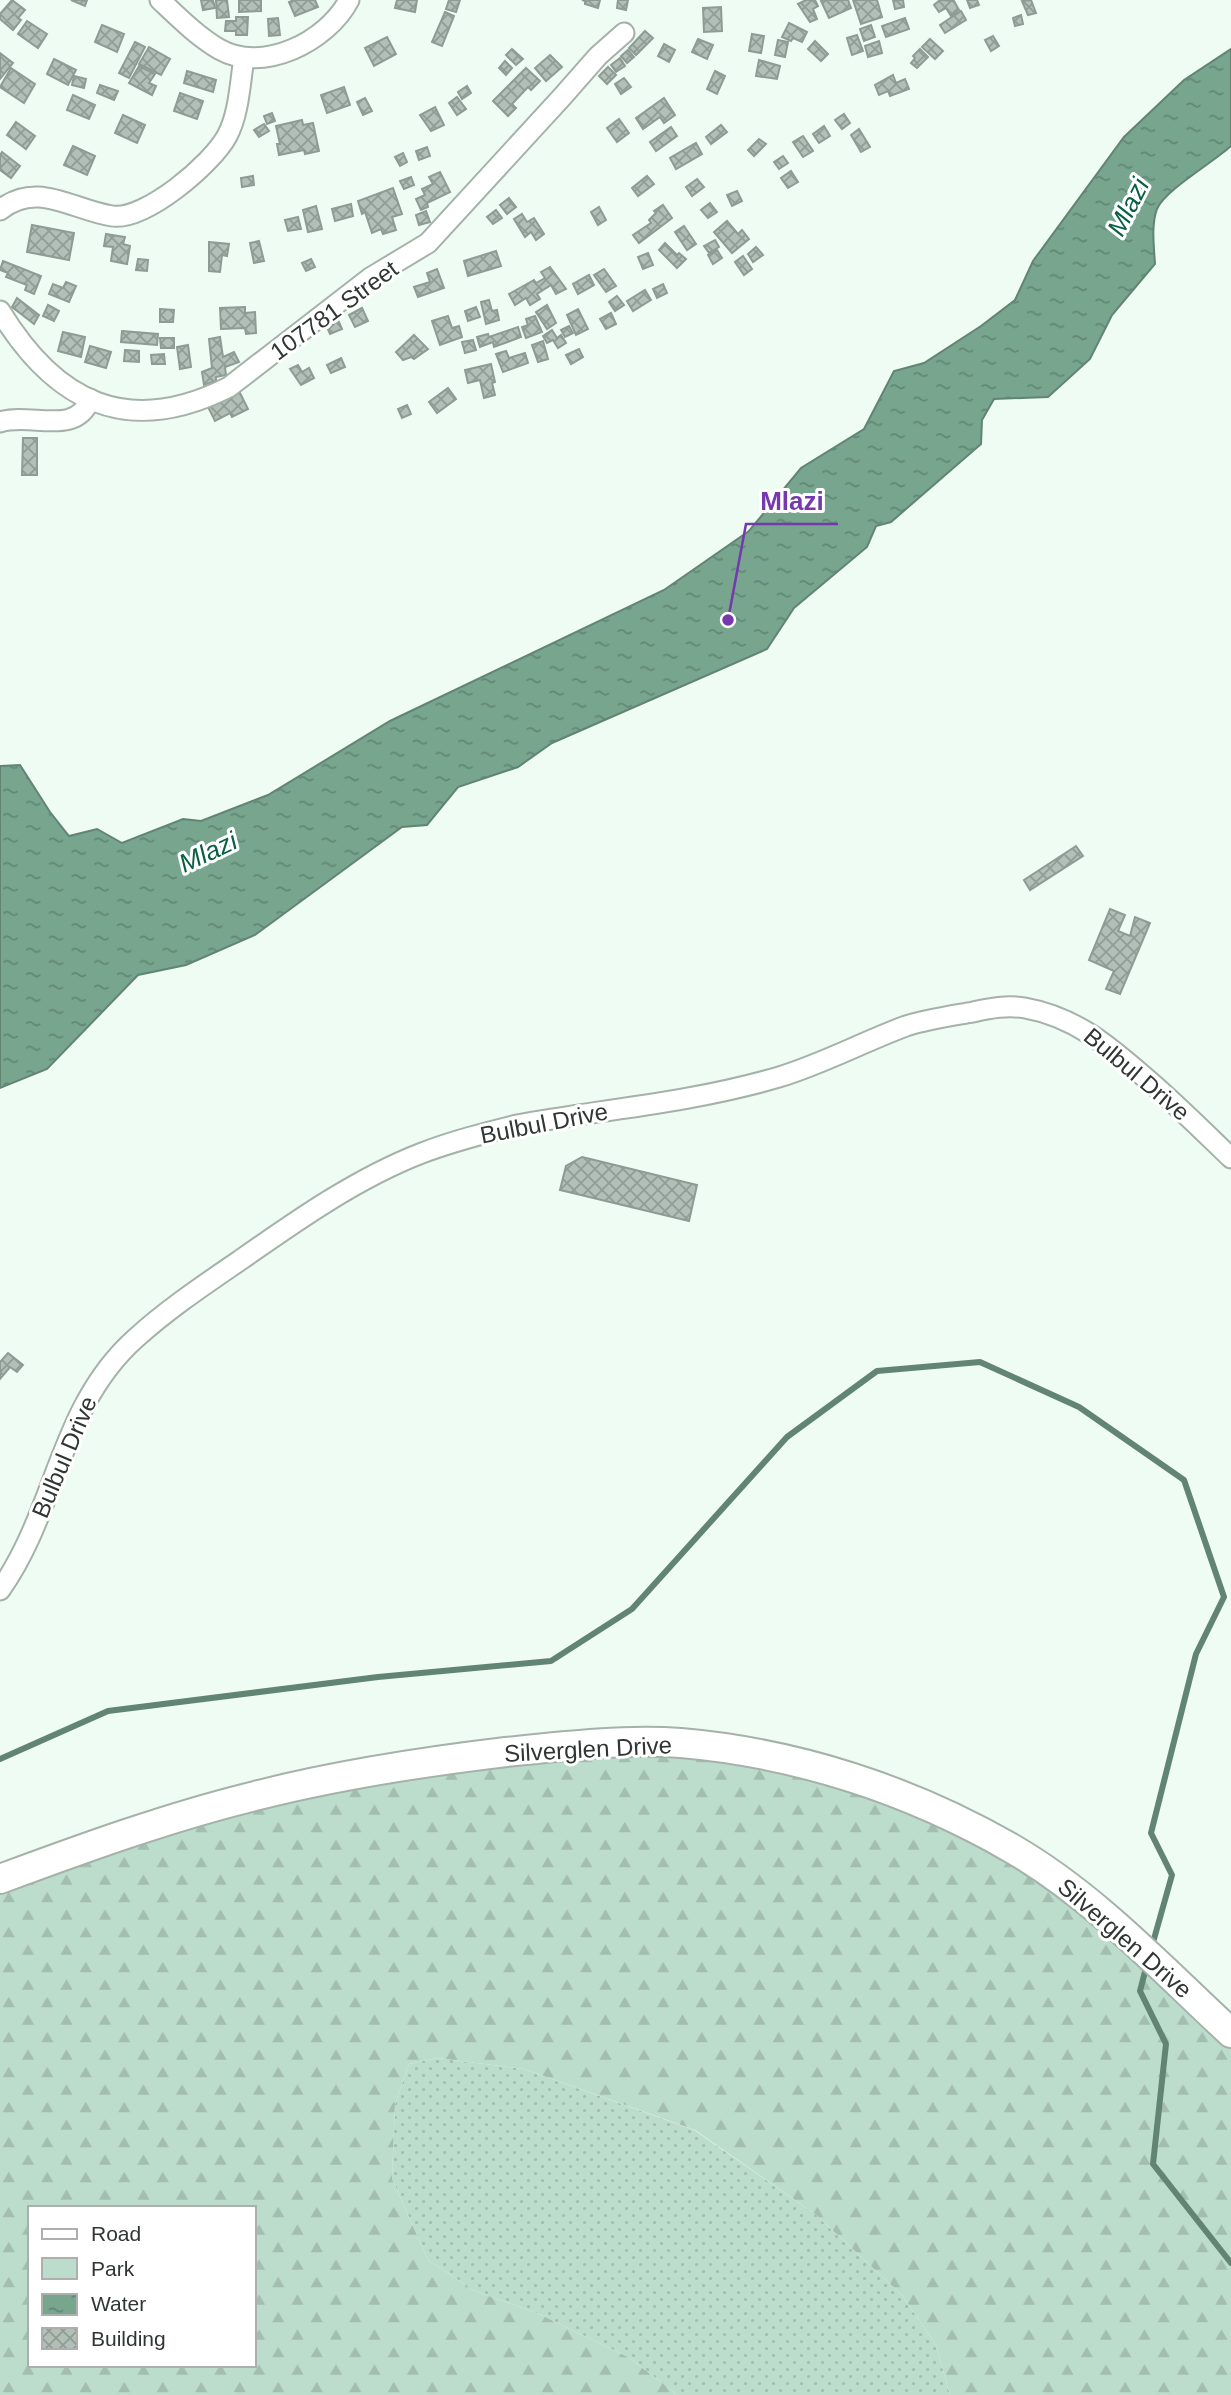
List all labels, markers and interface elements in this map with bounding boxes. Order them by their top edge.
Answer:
water label: Mlazi [1101,172,1156,241]
street label: 107781 Street [265,255,403,365]
callout: Mlazi [746,477,838,524]
text: Mlazi [760,486,824,516]
water label: Mlazi [174,825,243,878]
street label: Bulbul Drive [1079,1022,1195,1126]
street label: Bulbul Drive [478,1097,610,1149]
street label: Bulbul Drive [26,1392,102,1522]
street label: Silverglen Drive [503,1731,673,1767]
street label: Silverglen Drive [1053,1873,1197,2003]
legend [28,2206,256,2367]
text: Road [91,2222,141,2245]
text: Park [91,2257,135,2280]
text: Water [91,2292,146,2315]
text: Building [91,2327,166,2350]

